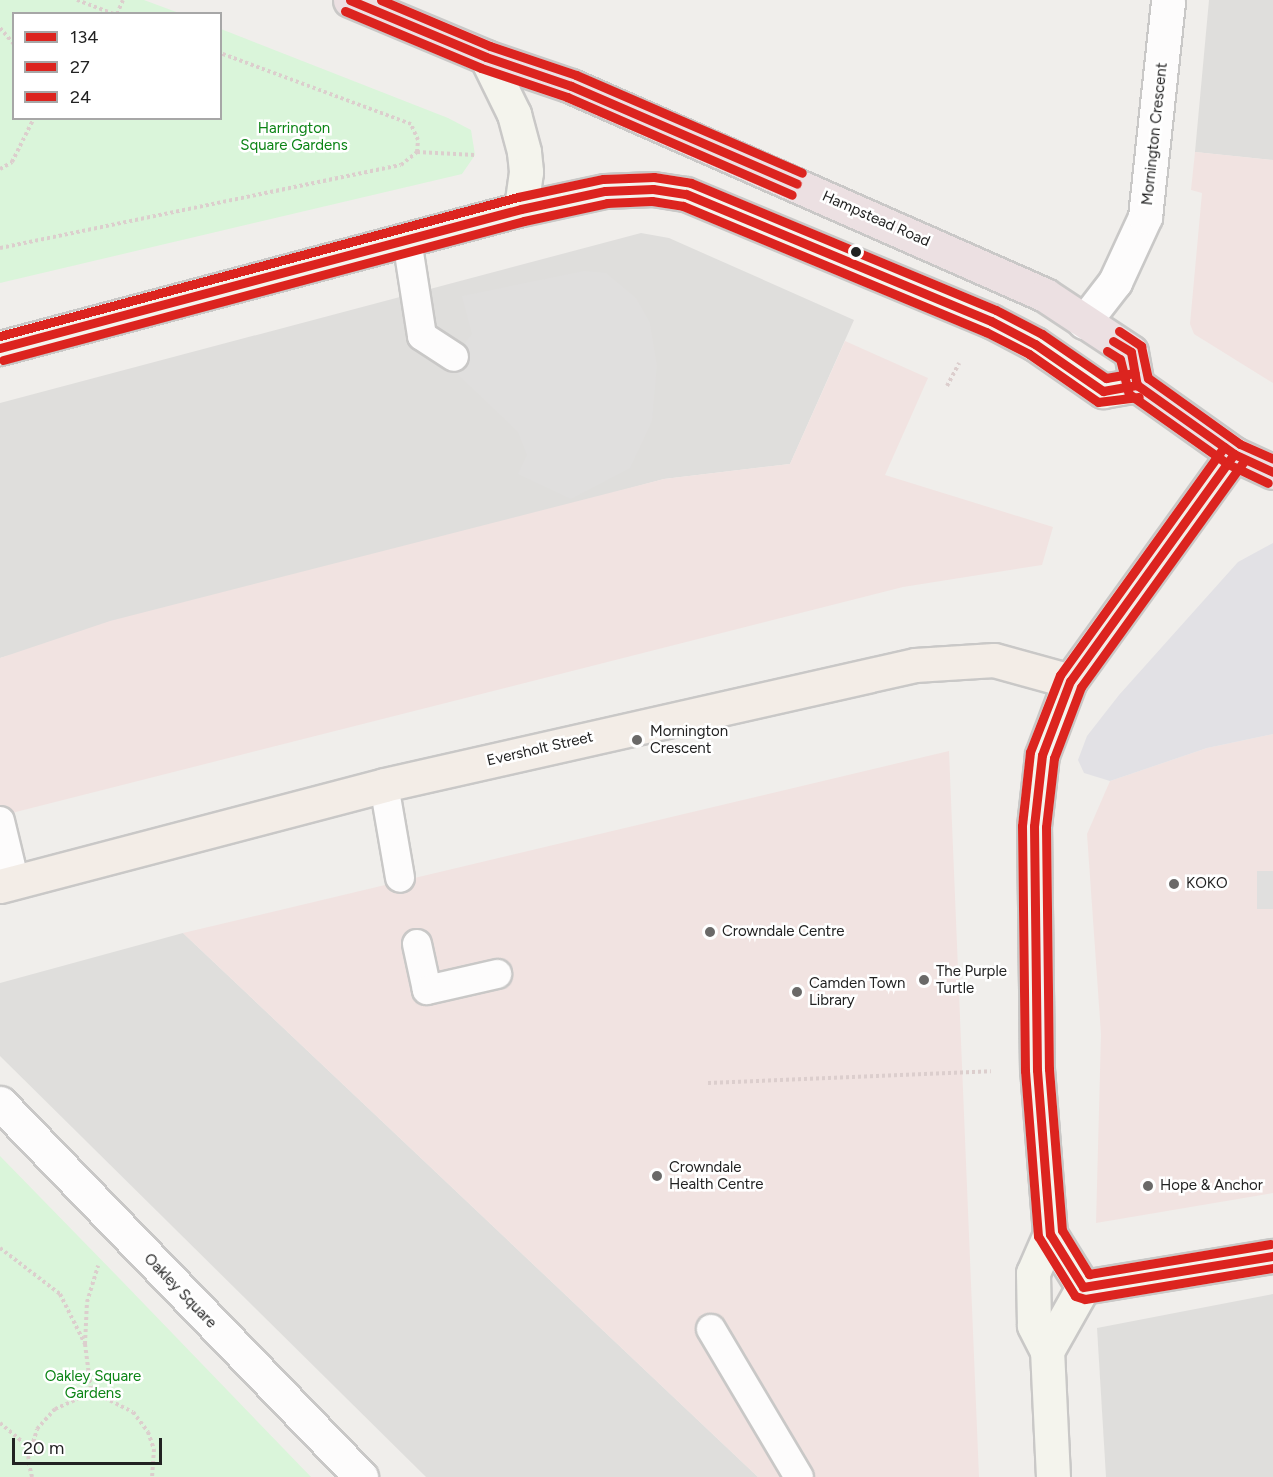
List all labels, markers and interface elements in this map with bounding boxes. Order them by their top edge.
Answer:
legend [12,12,222,120]
text: 134 [70,26,98,48]
text: 27 [70,56,90,78]
street label: Mornington Crescent [1139,62,1171,206]
text: 24 [70,86,91,108]
park label: Harrington Square Gardens [240,119,348,154]
street label: Hampstead Road [819,187,933,251]
unlabelled marker [850,246,862,258]
place label: Mornington Crescent [650,722,728,757]
street label: Eversholt Street [485,728,595,770]
marker: Mornington Crescent [628,731,646,749]
place label: KOKO [1186,875,1228,893]
marker: KOKO [1167,877,1181,891]
place label: Crowndale Centre [722,923,844,941]
marker: Crowndale Centre [703,925,717,939]
place label: The Purple Turtle [936,962,1007,997]
marker: The Purple Turtle [917,973,931,987]
place label: Camden Town Library [809,974,905,1009]
marker: Camden Town Library [790,985,804,999]
place label: Crowndale Health Centre [669,1158,763,1193]
marker: Crowndale Health Centre [650,1169,664,1183]
place label: Hope & Anchor [1160,1177,1263,1195]
marker: Hope & Anchor [1141,1179,1155,1193]
street label: Oakley Square [140,1250,220,1332]
park label: Oakley Square Gardens [45,1367,141,1402]
scale bar [15,1426,165,1464]
text: 20 m [23,1437,64,1459]

